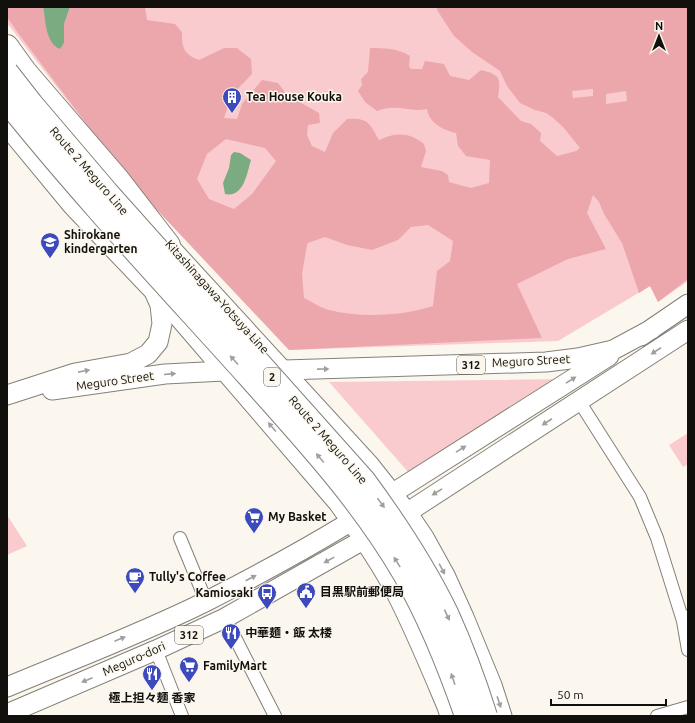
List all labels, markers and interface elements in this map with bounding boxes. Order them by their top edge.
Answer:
north arrow [639,16,679,56]
text: N [655,20,663,32]
building icon: Tea House Kouka [221,86,243,114]
place label: Tea House Kouka [246,90,342,103]
street label: Route 2 Meguro Line [48,124,131,217]
place label: Shirokane kindergarten [64,228,137,255]
school or university icon: Shirokane kindergarten [39,231,61,259]
street label: Kitashinagawa-Yotsuya Line [163,237,272,356]
one-way arrow [650,347,661,355]
street label: Meguro Street [491,352,571,369]
one-way arrow [229,355,238,366]
road number: 312 [457,356,485,374]
one-way arrow [317,366,330,372]
one-way arrow [78,368,90,374]
road number: 2 [264,368,280,386]
street label: Meguro Street [75,369,155,392]
one-way arrow [164,371,176,377]
one-way arrow [565,376,577,383]
street label: Route 2 Meguro Line [287,393,370,486]
one-way arrow [542,418,552,426]
one-way arrow [267,422,276,432]
one-way arrow [456,445,466,453]
one-way arrow [315,452,324,463]
one-way arrow [432,488,442,496]
one-way arrow [376,498,385,509]
supermarket icon: My Basket [243,506,265,534]
place label: My Basket [268,510,326,523]
one-way arrow [323,556,335,563]
one-way arrow [393,556,400,568]
one-way arrow [439,564,446,575]
cafe icon: Tully's Coffee [124,566,146,594]
place label: Tully's Coffee [149,570,226,583]
one-way arrow [245,575,257,581]
public building icon: 目黒駅前郵便局 [295,581,317,609]
bus stop icon: Kamiosaki [256,582,278,610]
place label: 目黒駅前郵便局 [320,585,404,598]
place label: Kamiosaki [195,586,253,599]
one-way arrow [444,609,450,620]
restaurant icon: 中華麺・飯 太楼 [220,622,242,650]
road number: 312 [175,626,203,644]
place label: 中華麺・飯 太楼 [245,626,332,639]
one-way arrow [115,636,126,642]
street label: Meguro-dori [100,639,167,678]
supermarket icon: FamilyMart [178,655,200,683]
place label: FamilyMart [203,659,267,672]
restaurant icon: 極上担々麺 香家 [141,663,163,691]
one-way arrow [450,673,456,685]
one-way arrow [81,677,93,683]
scale bar [551,681,666,707]
text: 50 m [557,688,584,701]
place label: 極上担々麺 香家 [109,691,195,704]
one-way arrow [496,696,502,708]

